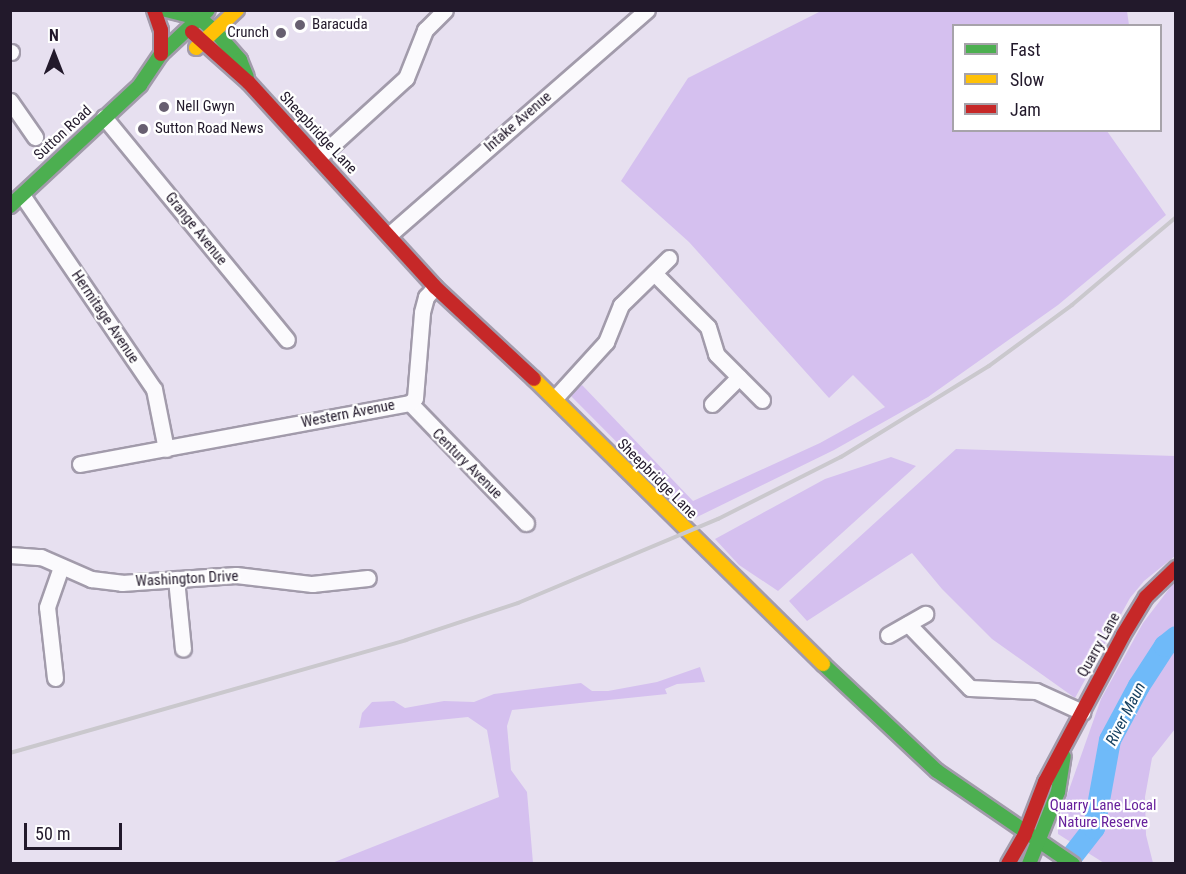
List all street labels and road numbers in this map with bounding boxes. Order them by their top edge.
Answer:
street label: Sheepbridge Lane [275,88,361,178]
street label: Intake Avenue [481,88,555,156]
street label: Sutton Road [30,102,96,164]
street label: Grange Avenue [161,189,231,269]
street label: Hermitage Avenue [67,267,143,367]
street label: Western Avenue [300,396,396,432]
street label: Century Avenue [428,425,506,503]
street label: Sheepbridge Lane [613,435,701,523]
street label: Washington Drive [135,567,239,591]
street label: Quarry Lane [1074,610,1124,680]

